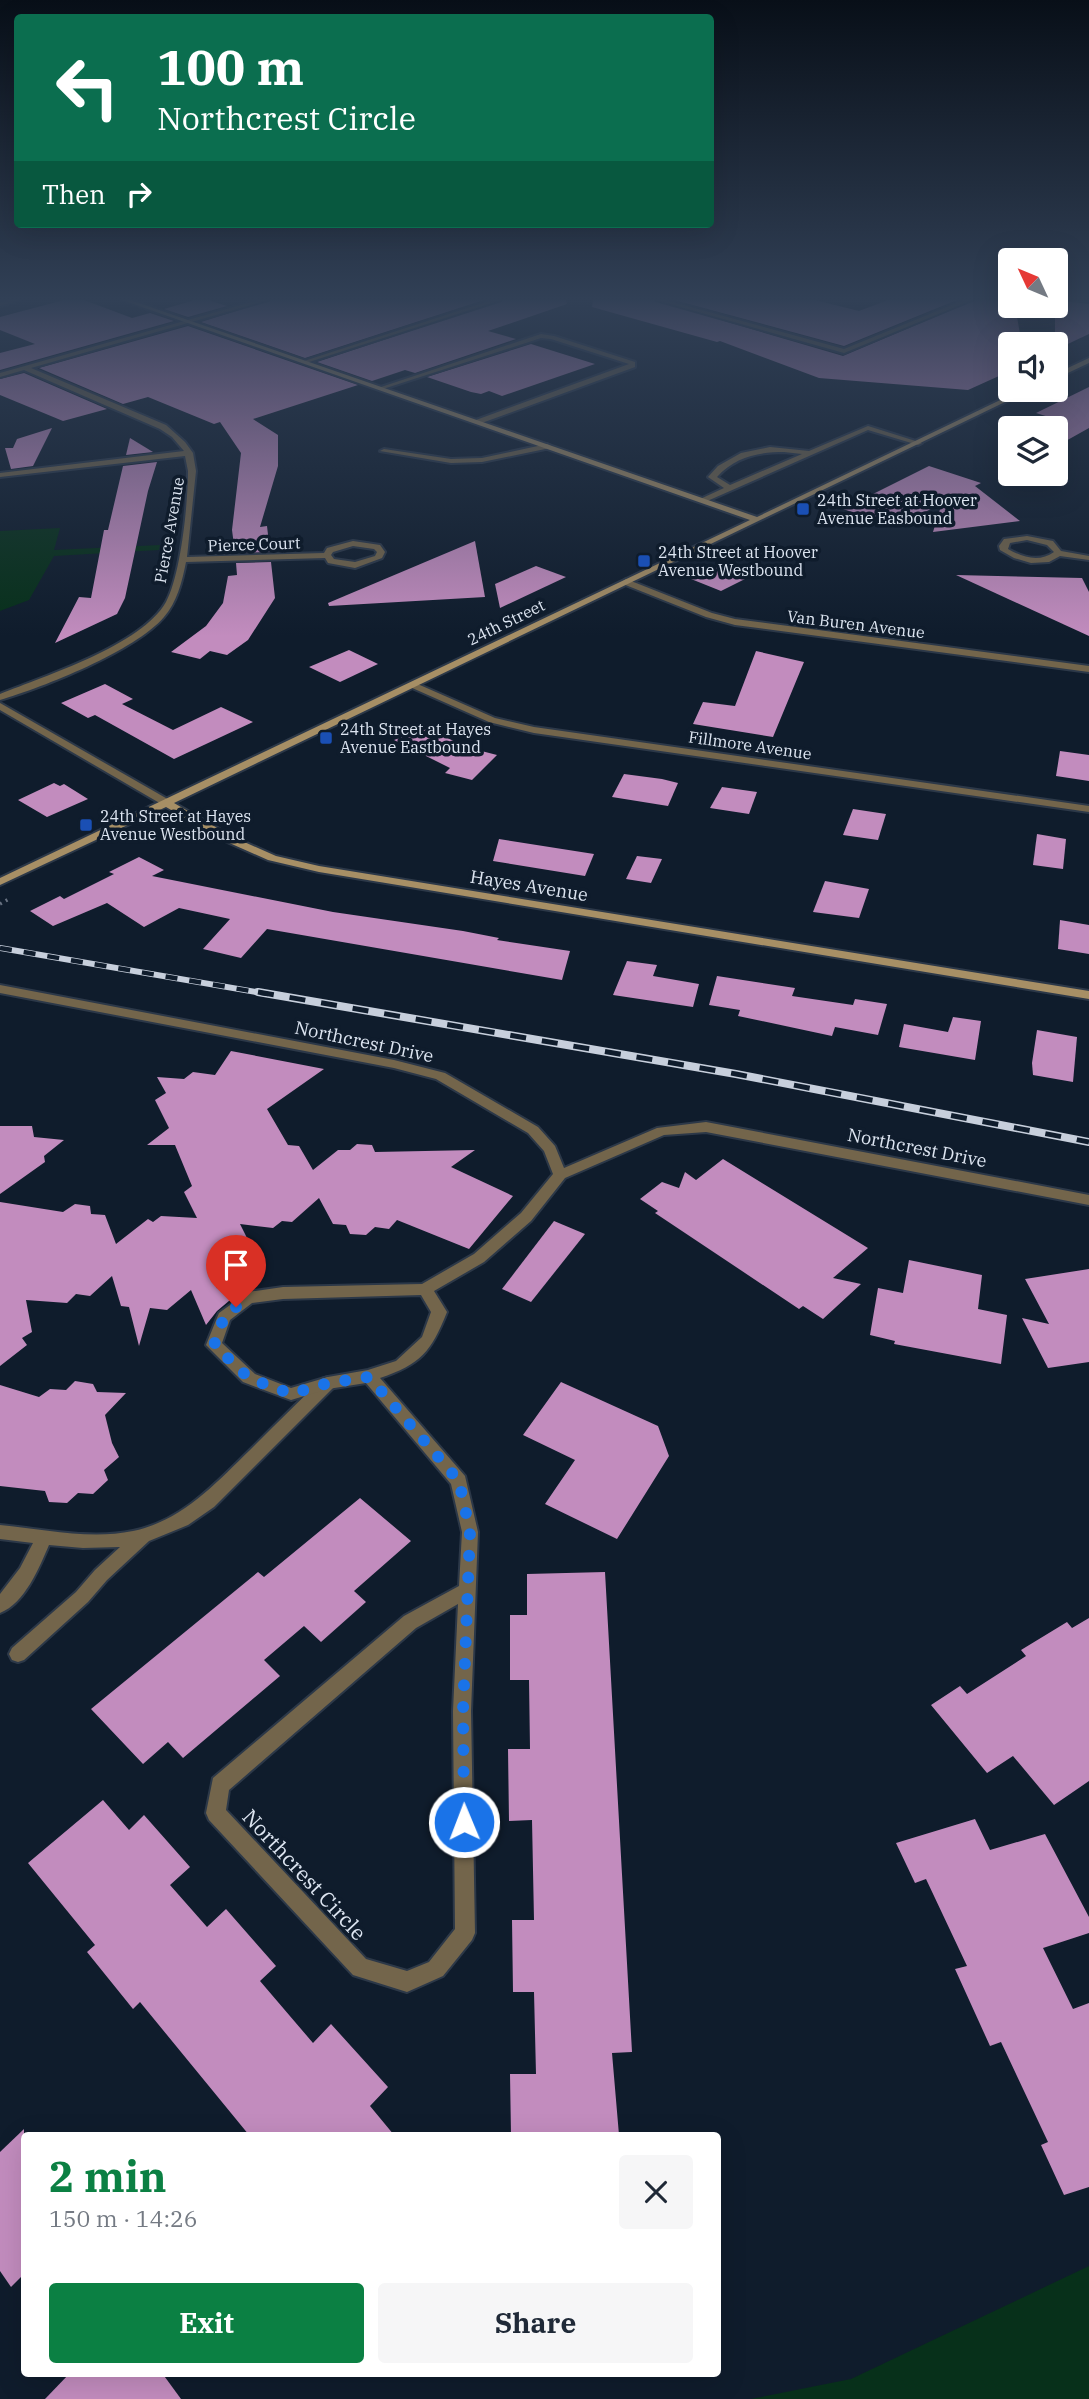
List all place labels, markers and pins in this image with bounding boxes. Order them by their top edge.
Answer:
place label: 24th Street at Hoover Avenue Easbound [817,490,977,528]
marker: 24th Street at Hoover Avenue Easbound [795,501,811,517]
place label: 24th Street at Hoover Avenue Westbound [658,542,818,580]
marker: 24th Street at Hoover Avenue Westbound [636,553,652,569]
place label: 24th Street at Hayes Avenue Eastbound [340,719,491,757]
marker: 24th Street at Hayes Avenue Eastbound [318,730,334,746]
place label: 24th Street at Hayes Avenue Westbound [100,806,251,844]
marker: 24th Street at Hayes Avenue Westbound [78,817,94,833]
pin [206,1235,266,1307]

